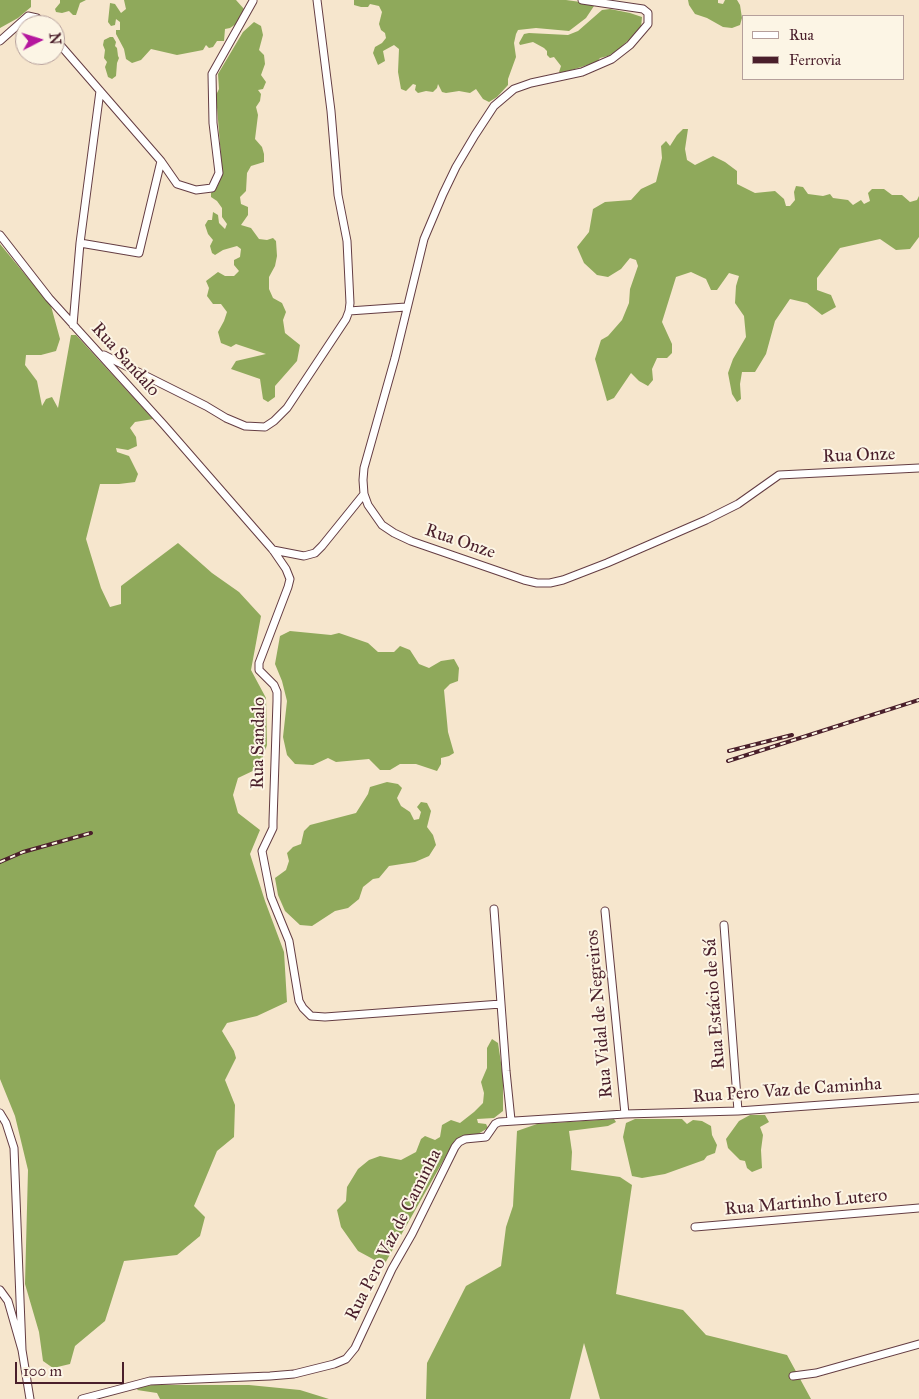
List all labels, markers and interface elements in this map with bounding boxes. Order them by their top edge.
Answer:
north arrow [15,15,65,65]
legend [742,15,904,80]
text: Rua [789,26,814,44]
text: N [45,32,63,45]
text: Ferrovia [789,51,841,69]
street label: Rua Sandalo [86,319,164,401]
street label: Rua Onze [822,444,896,468]
street label: Rua Onze [422,520,498,564]
street label: Rua Sandalo [247,697,271,789]
street label: Rua Vidal de Negreiros [582,929,618,1099]
street label: Rua Estácio de Sá [700,938,730,1070]
street label: Rua Pero Vaz de Caminha [692,1074,882,1108]
street label: Rua Pero Vaz de Caminha [341,1146,447,1324]
street label: Rua Martinho Lutero [724,1185,888,1221]
scale bar [18,1352,126,1384]
text: 100 m [23,1362,62,1380]

